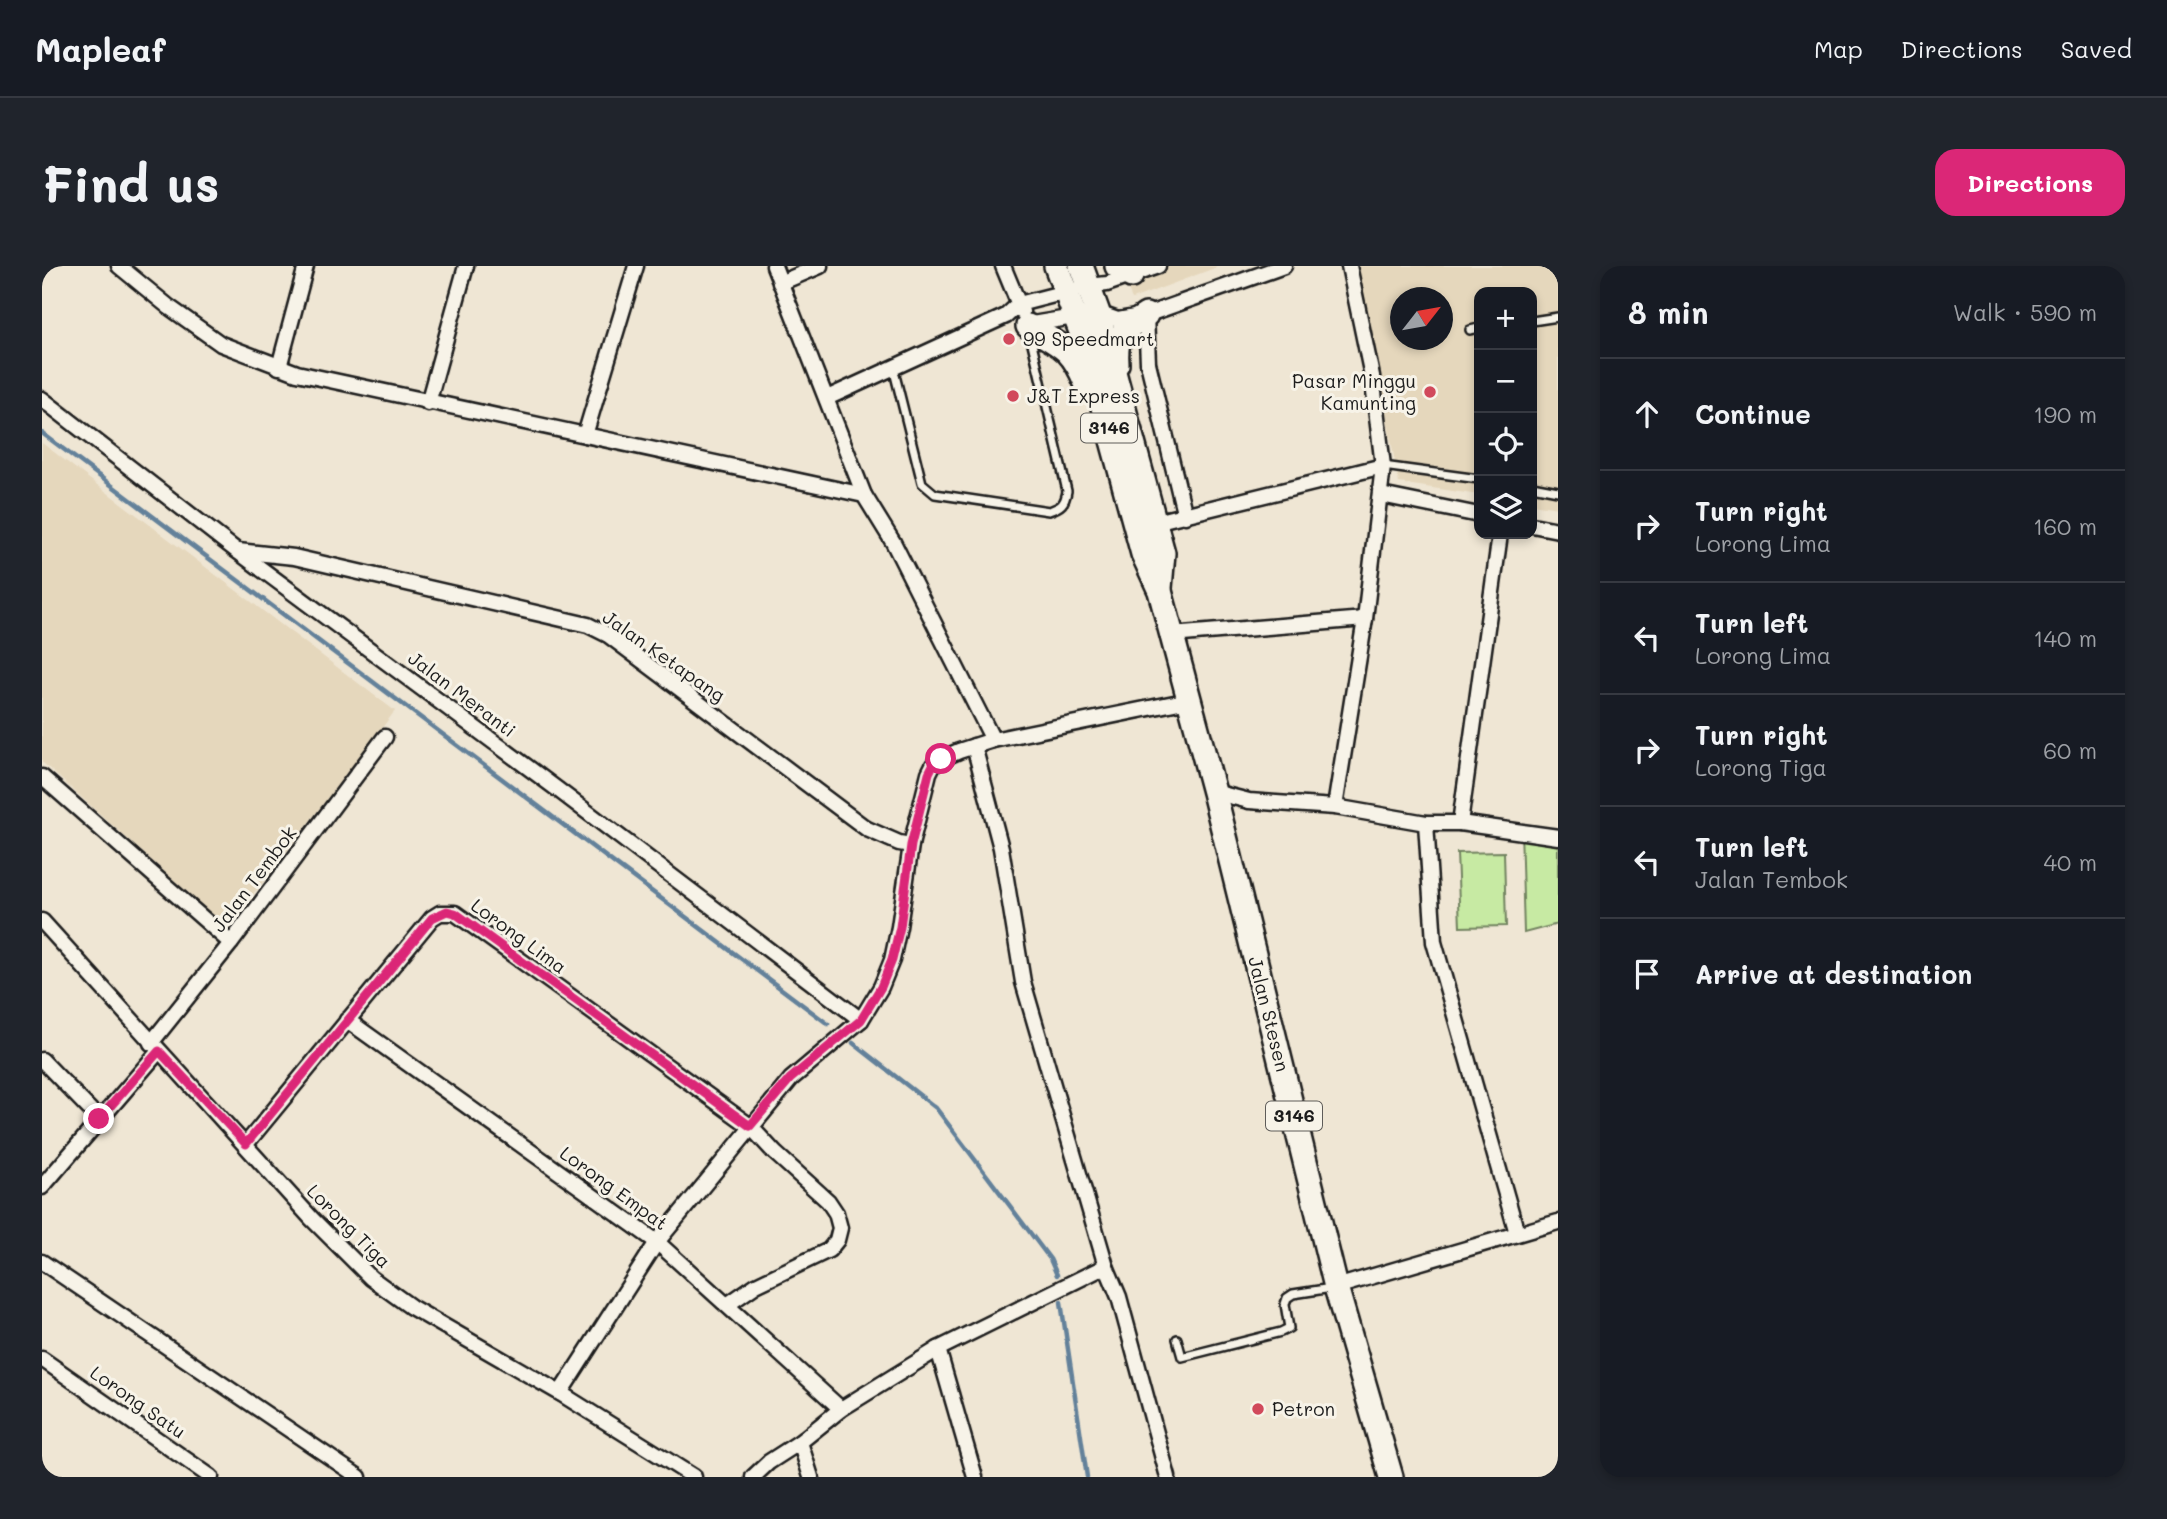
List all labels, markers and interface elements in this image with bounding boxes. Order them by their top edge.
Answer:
text: Mapleaf [35,27,166,70]
text: Map [1814,33,1863,64]
text: Directions [1901,33,2023,64]
text: Saved [2061,33,2132,64]
button: Directions [1935,149,2125,216]
text: Find us [42,151,220,214]
north arrow [1390,287,1453,350]
map controls [1474,287,1537,539]
button: + [1474,287,1537,350]
text: 8 min [1628,292,1709,332]
text: Walk · 590 m [1953,297,2097,327]
place label: 99 Speedmart [1023,326,1154,351]
marker: 99 Speedmart [1001,331,1017,347]
button: − [1474,350,1537,413]
place label: Pasar Minggu Kamunting [1292,368,1416,415]
place label: J&T Express [1027,383,1140,408]
marker: Pasar Minggu Kamunting [1422,384,1438,400]
marker: J&T Express [1005,388,1021,404]
icon: ahead [1628,395,1666,433]
text: Continue [1695,397,1811,431]
text: 190 m [2033,399,2097,429]
button: locate [1474,413,1537,476]
road number: 3146 [1081,414,1137,442]
button: layers [1474,476,1537,539]
text: Turn right [1695,494,1828,528]
icon: right [1628,507,1666,545]
text: 160 m [2033,511,2097,541]
text: Lorong Lima [1695,528,1831,558]
street label: Jalan Ketapang [598,604,730,707]
text: Turn left [1695,606,1808,640]
icon: left [1628,619,1666,657]
text: 140 m [2033,623,2097,653]
text: Lorong Lima [1695,640,1831,670]
street label: Jalan Meranti [403,645,521,742]
text: Turn right [1695,718,1828,752]
icon: right [1628,731,1666,769]
text: 60 m [2043,735,2097,765]
route start [925,743,956,774]
text: Lorong Tiga [1695,752,1827,782]
street label: Jalan Tembok [206,821,302,937]
text: Turn left [1695,830,1808,864]
icon: left [1628,843,1666,881]
text: 40 m [2044,847,2097,877]
text: Jalan Tembok [1695,864,1848,894]
street label: Lorong Lima [466,892,572,979]
street label: Jalan Stesen [1243,954,1296,1074]
icon: arrive [1628,955,1666,993]
text: Arrive at destination [1695,957,1972,991]
road number: 3146 [1266,1102,1322,1130]
route end [83,1103,114,1134]
street label: Lorong Empat [555,1140,673,1235]
street label: Lorong Tiga [302,1178,397,1273]
street label: Lorong Satu [86,1360,191,1444]
place label: Petron [1272,1396,1335,1421]
marker: Petron [1250,1401,1266,1417]

